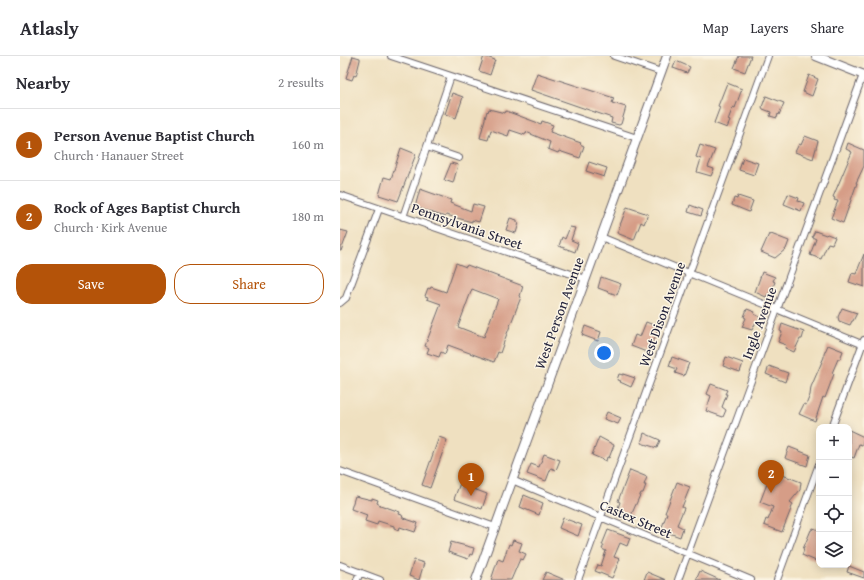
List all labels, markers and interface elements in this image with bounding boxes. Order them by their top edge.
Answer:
text: Atlasly [20,14,79,42]
text: Map [703,18,729,38]
text: Layers [751,18,789,38]
text: Share [811,18,844,38]
text: Nearby [16,70,70,95]
text: 2 results [278,73,324,92]
text: Person Avenue Baptist Church [54,125,255,146]
text: 1 [26,135,32,154]
text: 160 m [292,135,324,154]
text: Church · Hanauer Street [54,146,184,165]
text: Rock of Ages Baptist Church [54,197,240,218]
street label: Pennsylvania Street [409,198,525,254]
text: 2 [26,207,32,226]
text: 180 m [292,207,324,226]
text: Church · Kirk Avenue [54,218,167,237]
street label: West Person Avenue [529,254,589,372]
street label: West Dison Avenue [634,258,690,369]
button: Save [16,264,166,304]
button: Share [174,264,324,304]
street label: Ingle Avenue [737,284,781,362]
your location [594,343,614,363]
map controls [816,424,852,568]
button: + [816,424,852,460]
pin: 2 [758,460,784,493]
button: − [816,460,852,496]
pin: 1 [458,463,484,496]
street label: Castex Street [597,495,675,543]
button: locate [816,496,852,532]
button: layers [816,532,852,568]

